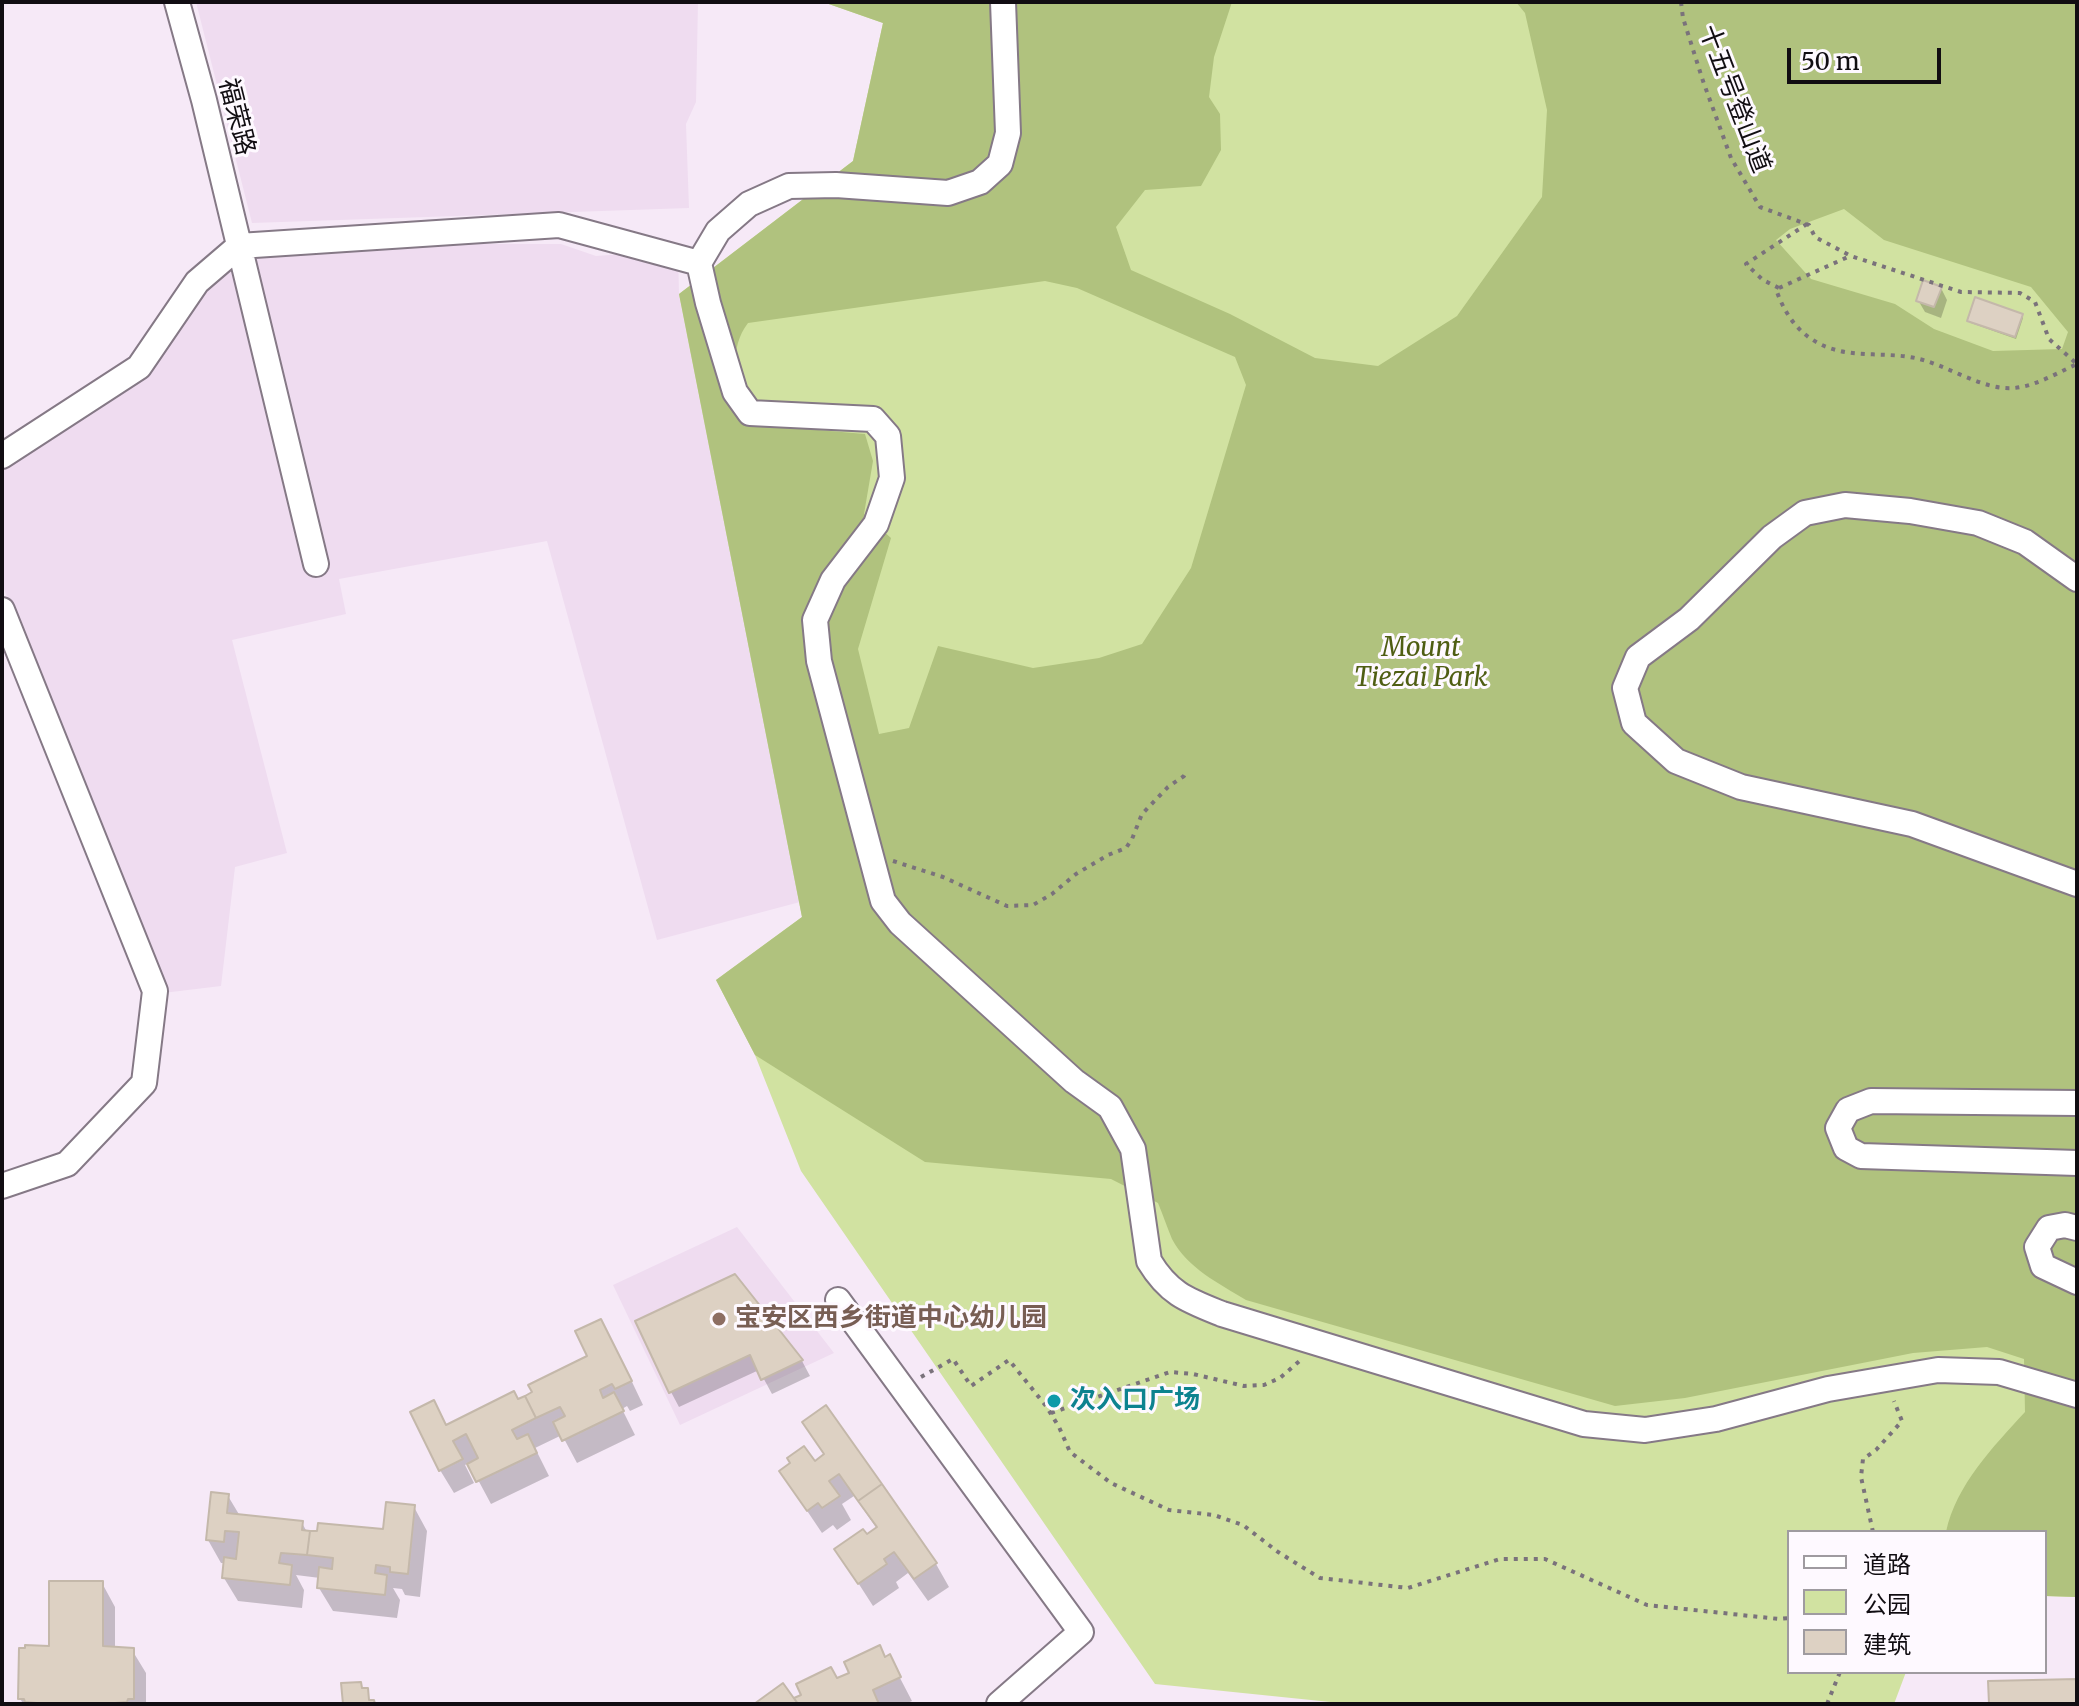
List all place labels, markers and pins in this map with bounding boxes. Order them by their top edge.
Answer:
place label: 宝安区西乡街道中心幼儿园 [735,1303,1047,1335]
marker: 宝安区西乡街道中心幼儿园 [710,1310,728,1328]
place label: 次入口广场 [1070,1385,1200,1417]
marker: 次入口广场 [1045,1392,1063,1410]

